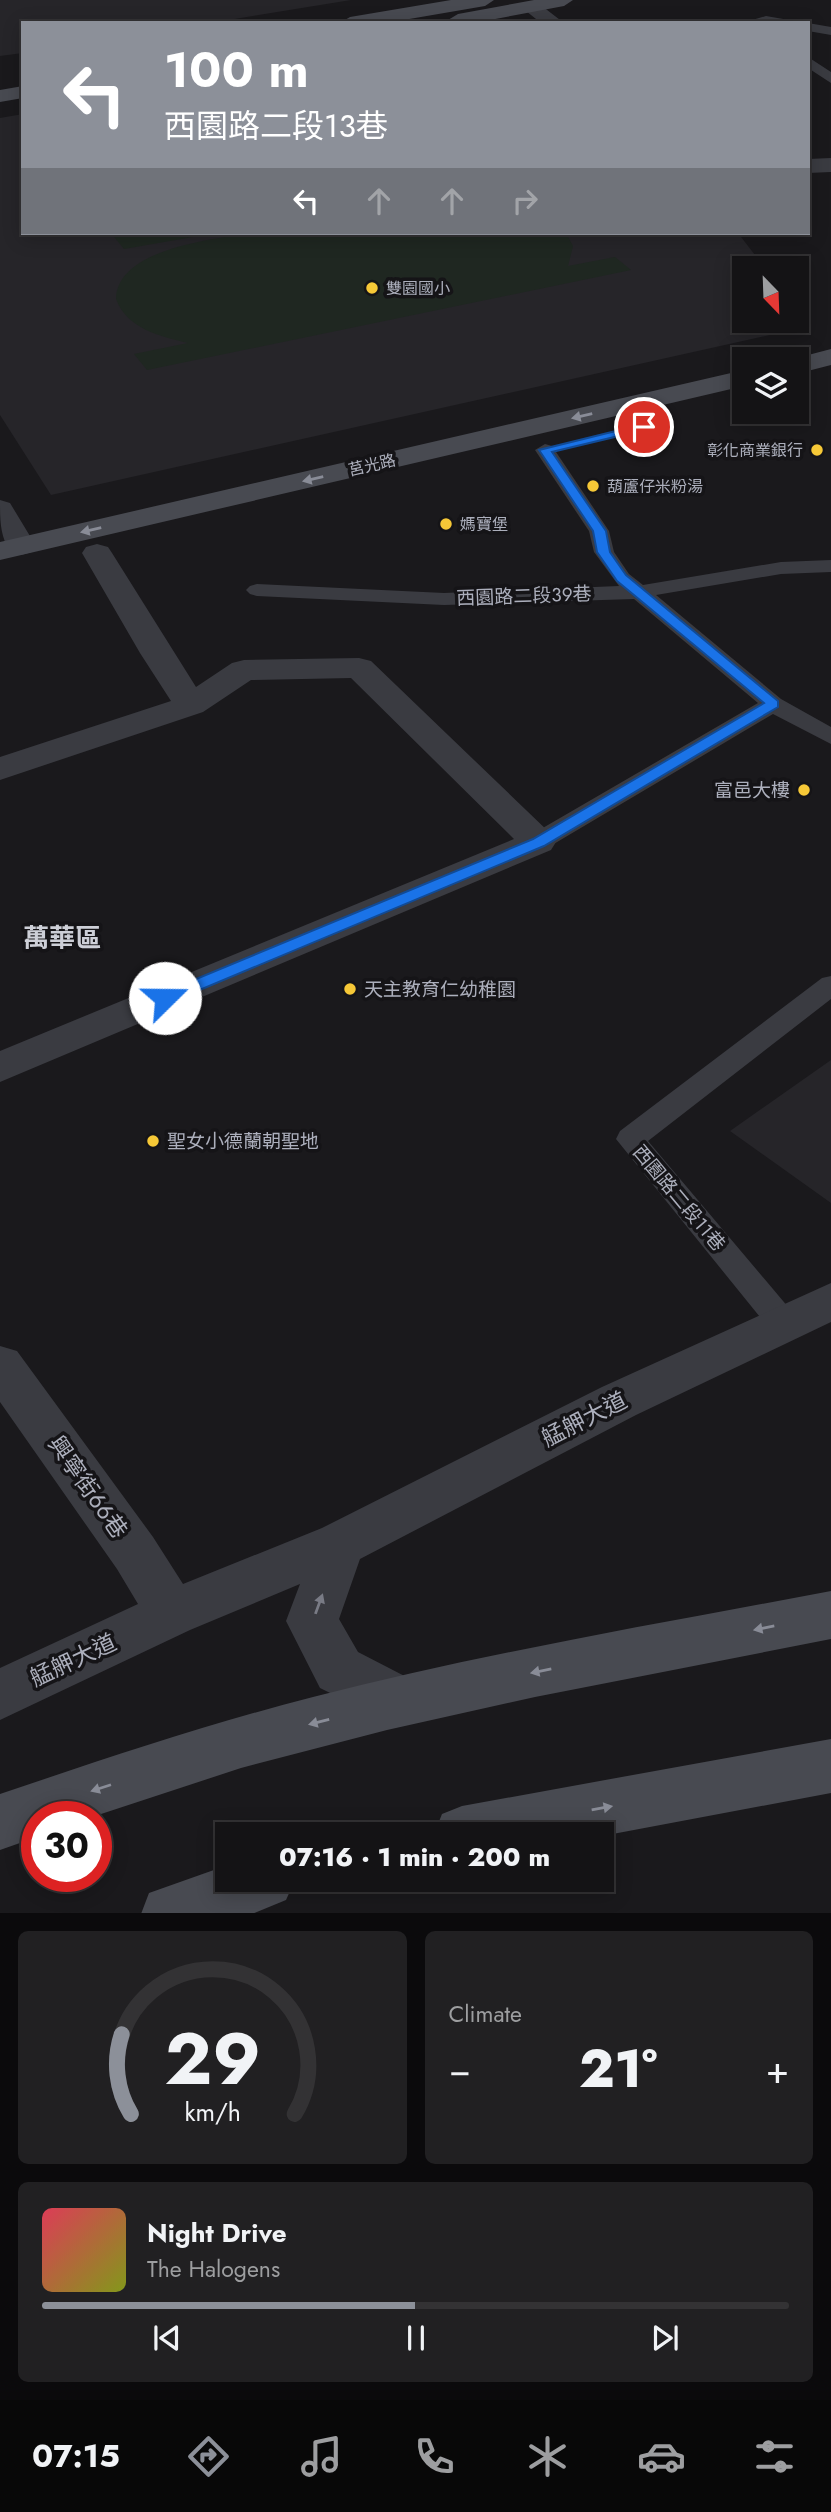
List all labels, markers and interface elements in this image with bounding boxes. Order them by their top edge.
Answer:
text: 100 m [164,35,309,105]
icon: left [49,49,140,140]
text: 西園路二段13巷 [164,103,388,149]
icon: left [287,182,325,220]
icon: ahead [360,182,398,220]
icon: ahead [433,182,471,220]
icon: right [506,182,544,220]
north arrow [732,256,808,332]
map controls [732,256,809,424]
place label: 雙園國小 [386,277,450,300]
marker: 雙園國小 [364,280,380,296]
button: layers [732,347,809,424]
pin [614,397,674,457]
icon: arrive [625,408,663,446]
one-way arrow [571,411,593,422]
place label: 彰化商業銀行 [707,439,803,462]
marker: 彰化商業銀行 [809,442,825,458]
street label: 莒光路 [346,448,398,482]
one-way arrow [302,473,324,484]
place label: 葫蘆仔米粉湯 [607,475,703,498]
marker: 葫蘆仔米粉湯 [585,478,601,494]
place label: 媽寶堡 [460,513,508,536]
marker: 媽寶堡 [438,516,454,532]
one-way arrow [80,525,102,536]
street label: 西園路二段39巷 [456,580,592,612]
place label: 富邑大樓 [714,777,790,804]
marker: 富邑大樓 [796,782,812,798]
district label: 萬華區 [23,919,101,957]
position arrow [128,961,202,1035]
place label: 天主教育仁幼稚園 [364,976,516,1003]
marker: 天主教育仁幼稚園 [342,981,358,997]
place label: 聖女小德蘭朝聖地 [167,1128,319,1155]
marker: 聖女小德蘭朝聖地 [145,1133,161,1149]
street label: 西園路二段11巷 [627,1139,731,1257]
street label: 艋舺大道 [535,1383,633,1455]
street label: 興寧街66巷 [40,1429,136,1545]
one-way arrow [313,1593,324,1614]
one-way arrow [753,1623,775,1634]
street label: 艋舺大道 [24,1625,122,1695]
one-way arrow [530,1666,552,1677]
one-way arrow [308,1717,330,1728]
one-way arrow [91,1783,112,1794]
speed limit sign: 30 [21,1801,112,1892]
one-way arrow [591,1803,613,1814]
text: 07:16 · 1 min · 200 m [279,1838,550,1876]
text: Climate [449,1997,522,2031]
text: 29 [164,2006,260,2111]
text: 21° [579,2031,658,2107]
text: − [449,2042,471,2097]
text: + [766,2042,789,2097]
text: km/h [184,2093,241,2129]
text: Night Drive [147,2214,287,2252]
text: The Halogens [147,2252,280,2286]
icon: previous [148,2319,186,2357]
icon: pause [397,2319,435,2357]
icon: next [646,2319,684,2357]
icon: directions [184,2432,233,2481]
icon: music [297,2432,346,2481]
icon: phone [410,2432,459,2481]
icon: climate [523,2432,572,2481]
icon: car [637,2432,686,2481]
icon: filters [750,2432,799,2481]
text: 07:15 [32,2433,120,2479]

